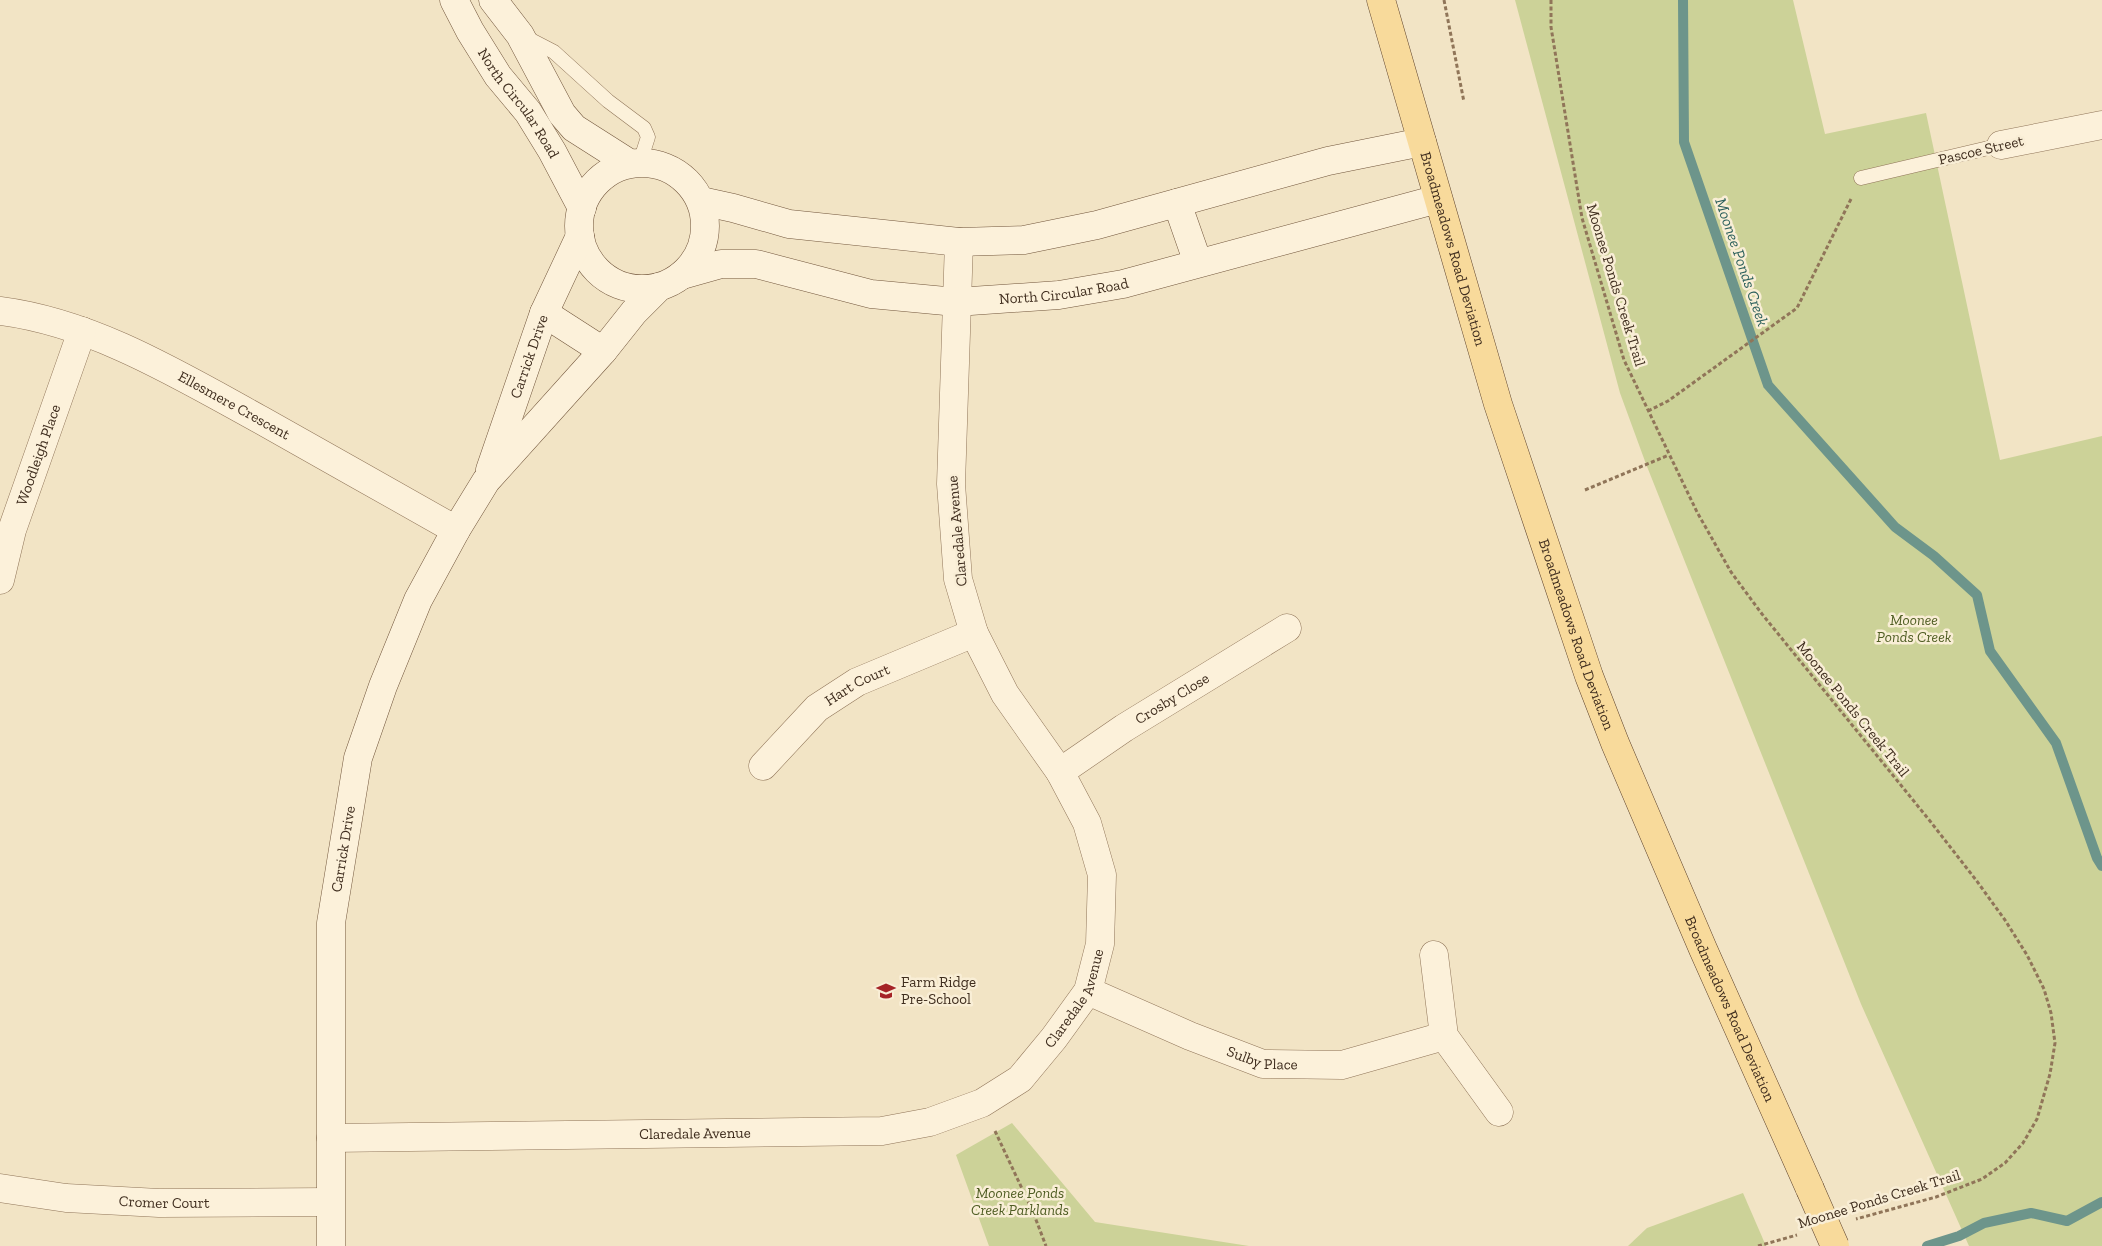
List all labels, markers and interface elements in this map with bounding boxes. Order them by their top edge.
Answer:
street label: North Circular Road [474,45,563,162]
street label: Pascoe Street [1937,131,2026,169]
street label: Broadmeadows Road Deviation [1416,150,1490,348]
water label: Moonee Ponds Creek [1711,195,1773,329]
street label: Moonee Ponds Creek Trail [1583,202,1649,368]
street label: North Circular Road [998,274,1131,308]
street label: Carrick Drive [506,312,552,401]
street label: Ellesmere Crescent [175,367,294,444]
street label: Woodleigh Place [12,402,64,508]
street label: Claredale Avenue [943,475,971,587]
street label: Broadmeadows Road Deviation [1535,537,1618,733]
park label: Moonee Ponds Creek [1877,611,1952,646]
street label: Moonee Ponds Creek Trail [1793,638,1913,780]
street label: Hart Court [821,660,893,710]
street label: Crosby Close [1132,669,1212,728]
street label: Carrick Drive [327,804,359,894]
street label: Broadmeadows Road Deviation [1681,913,1779,1105]
street label: Claredale Avenue [1041,947,1107,1052]
place label: Farm Ridge Pre-School [901,973,976,1008]
school or university icon: Farm Ridge Pre-School [875,980,897,1002]
street label: Sulby Place [1224,1042,1298,1073]
street label: Claredale Avenue [639,1124,751,1143]
street label: Moonee Ponds Creek Trail [1796,1166,1962,1232]
park label: Moonee Ponds Creek Parklands [971,1184,1069,1219]
street label: Cromer Court [118,1192,210,1212]

